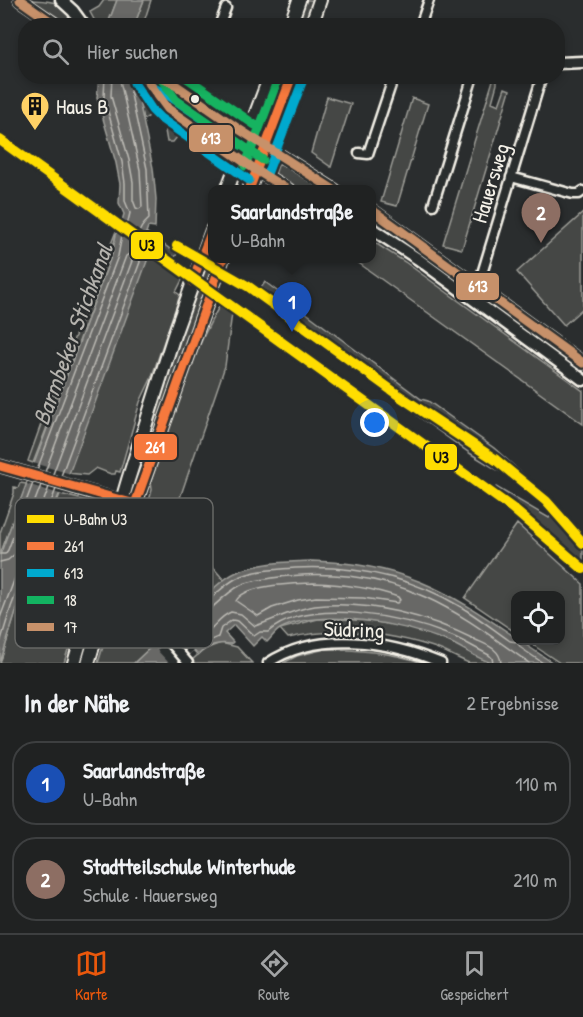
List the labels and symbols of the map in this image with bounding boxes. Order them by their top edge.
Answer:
building icon: Haus B [19,90,51,132]
place label: Haus B [56,91,108,121]
unlabelled marker [189,93,201,105]
line badge: 613 [188,124,234,153]
text: 613 [201,127,221,149]
street label: Hauersweg [464,139,516,227]
pin: 2 [522,194,560,243]
line badge: U3 [130,231,164,260]
text: U3 [139,234,155,256]
water label: Barmbeker Stichkanal [24,237,120,429]
line badge: 613 [455,272,500,301]
text: 613 [468,275,488,297]
pin: 1 [272,282,312,332]
your location [360,408,389,437]
line badge: 261 [133,433,178,461]
text: 261 [145,436,165,458]
line badge: U3 [424,443,458,471]
text: U3 [433,446,449,468]
legend [15,498,213,648]
text: U-Bahn U3 [64,508,127,530]
text: 261 [64,535,84,557]
text: 613 [64,562,83,584]
text: 18 [64,589,77,611]
street label: Südring [323,613,385,645]
text: 17 [64,616,78,638]

